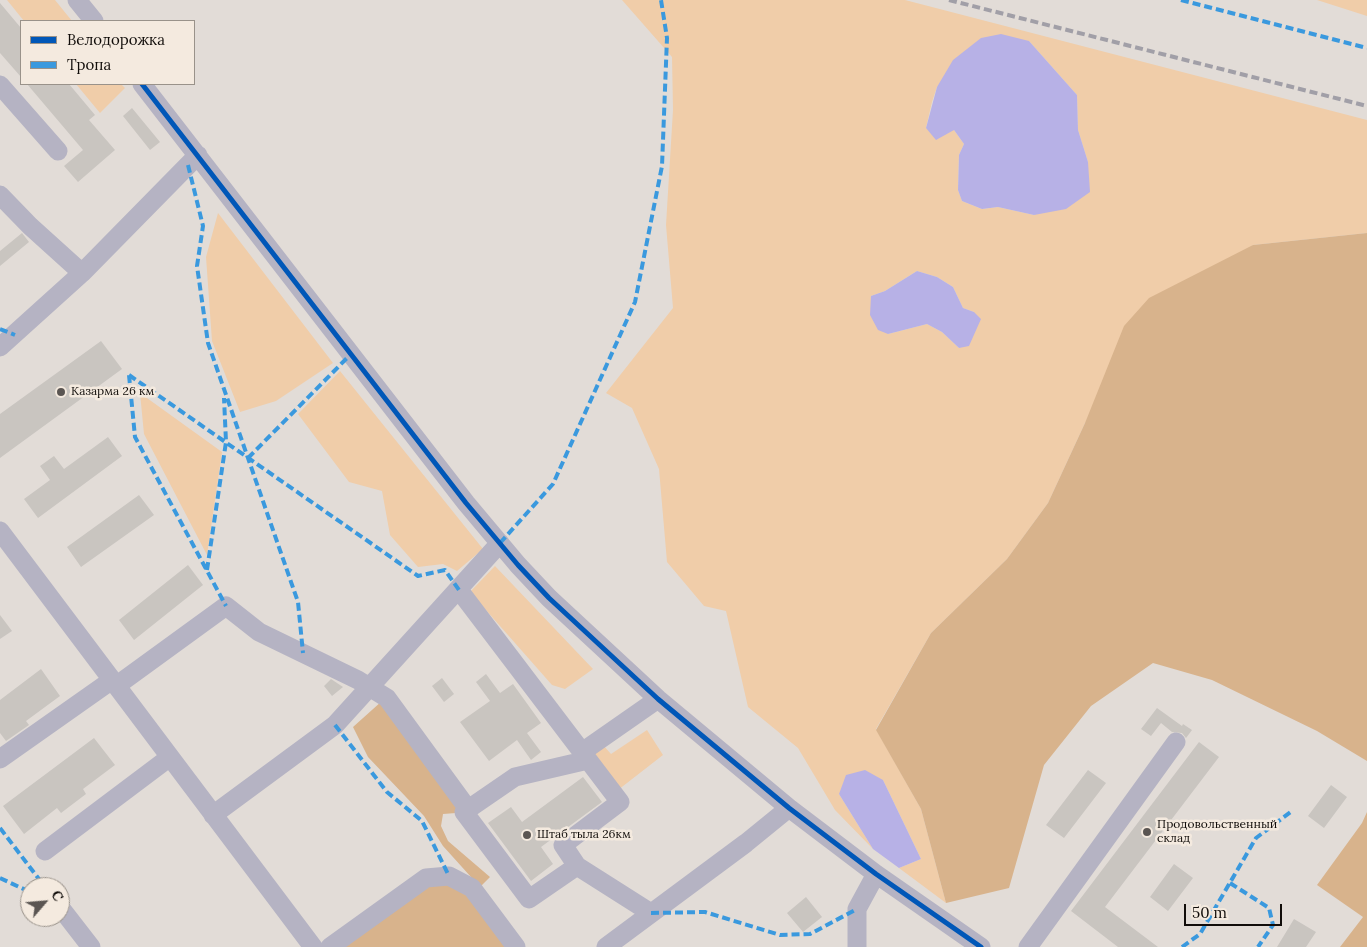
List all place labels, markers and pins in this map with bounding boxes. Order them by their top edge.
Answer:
place label: Казарма 26 км [71,385,154,399]
marker: Казарма 26 км [55,386,67,398]
place label: Продовольственный склад [1157,818,1277,846]
marker: Продовольственный склад [1141,826,1153,838]
place label: Штаб тыла 26км [537,828,631,842]
marker: Штаб тыла 26км [521,829,533,841]

